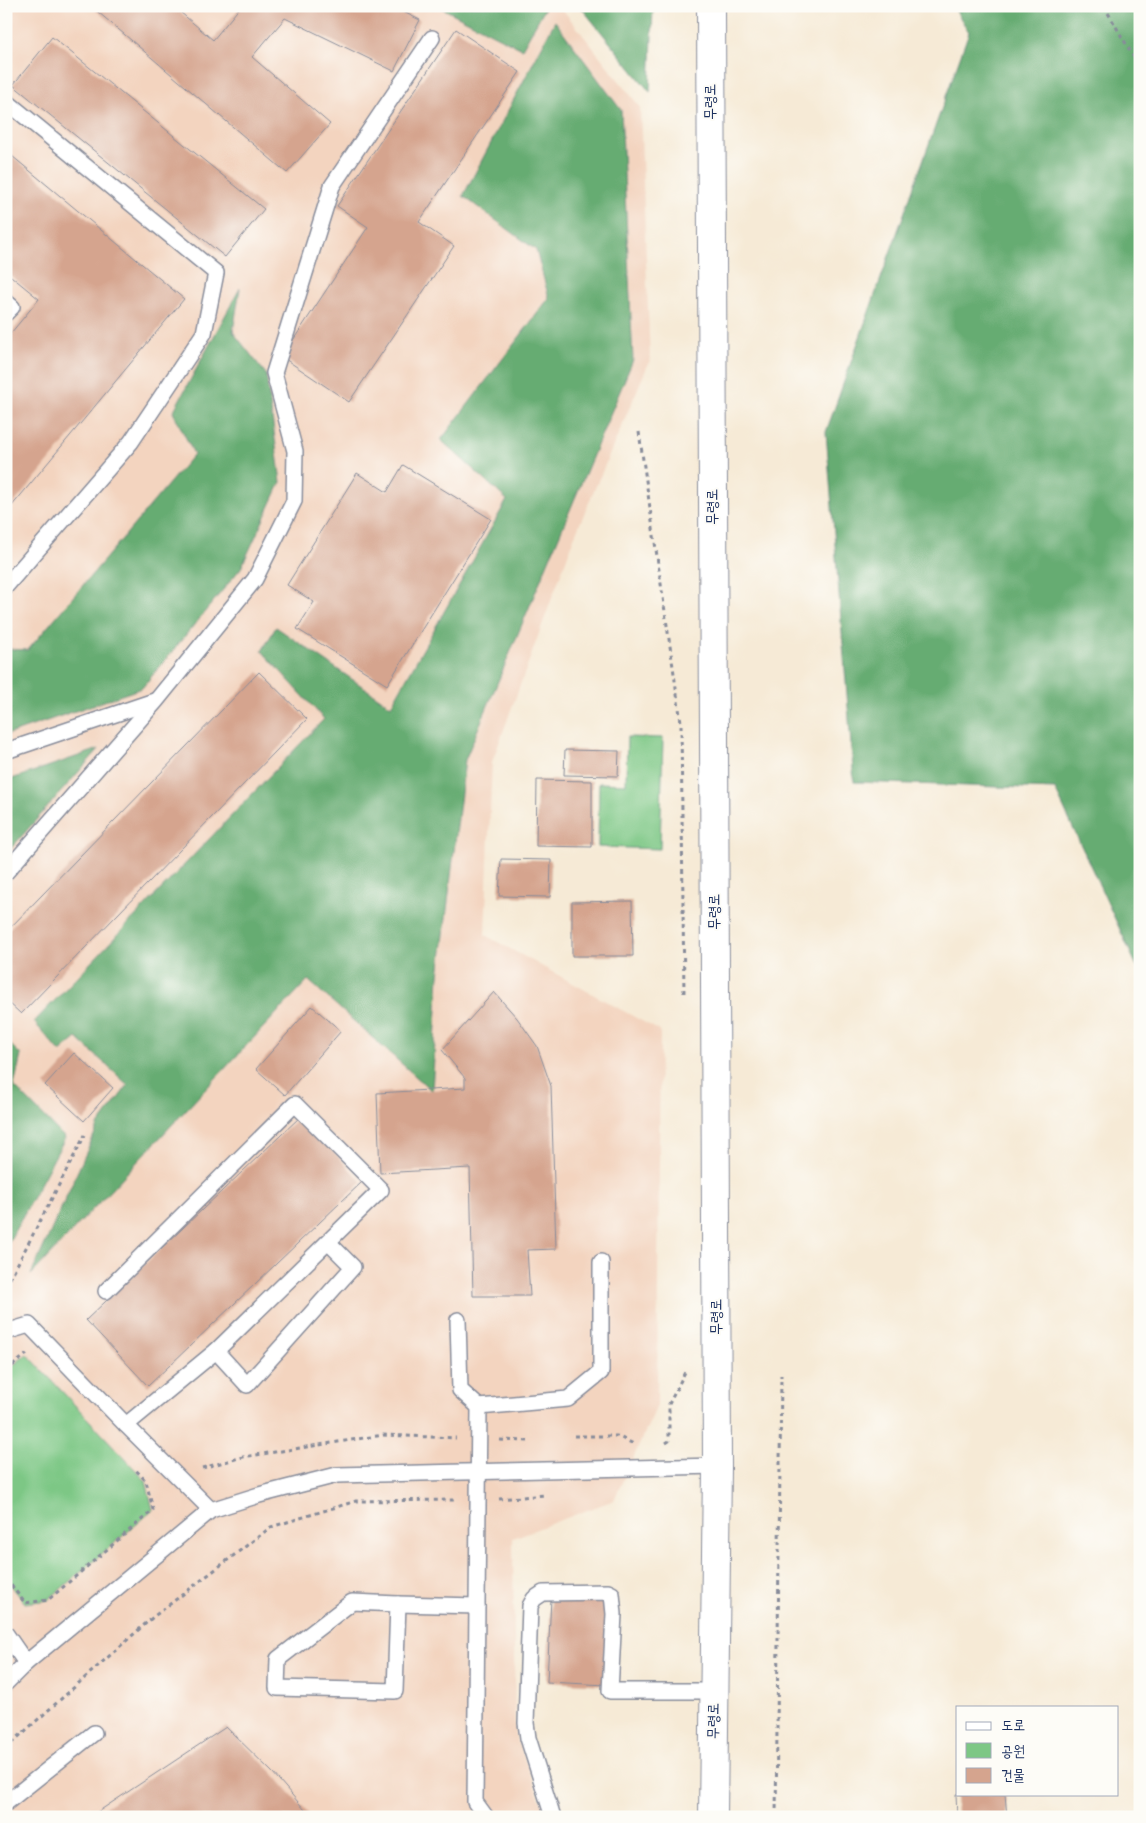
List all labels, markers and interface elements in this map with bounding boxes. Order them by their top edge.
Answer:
street label: 무령로 [701,84,721,120]
street label: 무령로 [703,489,723,525]
street label: 무령로 [705,894,725,930]
street label: 무령로 [707,1299,727,1335]
street label: 무령로 [704,1703,724,1739]
legend [956,1706,1118,1796]
text: 도로 [1001,1716,1025,1736]
text: 공원 [1001,1742,1025,1762]
text: 건물 [1001,1766,1025,1786]

